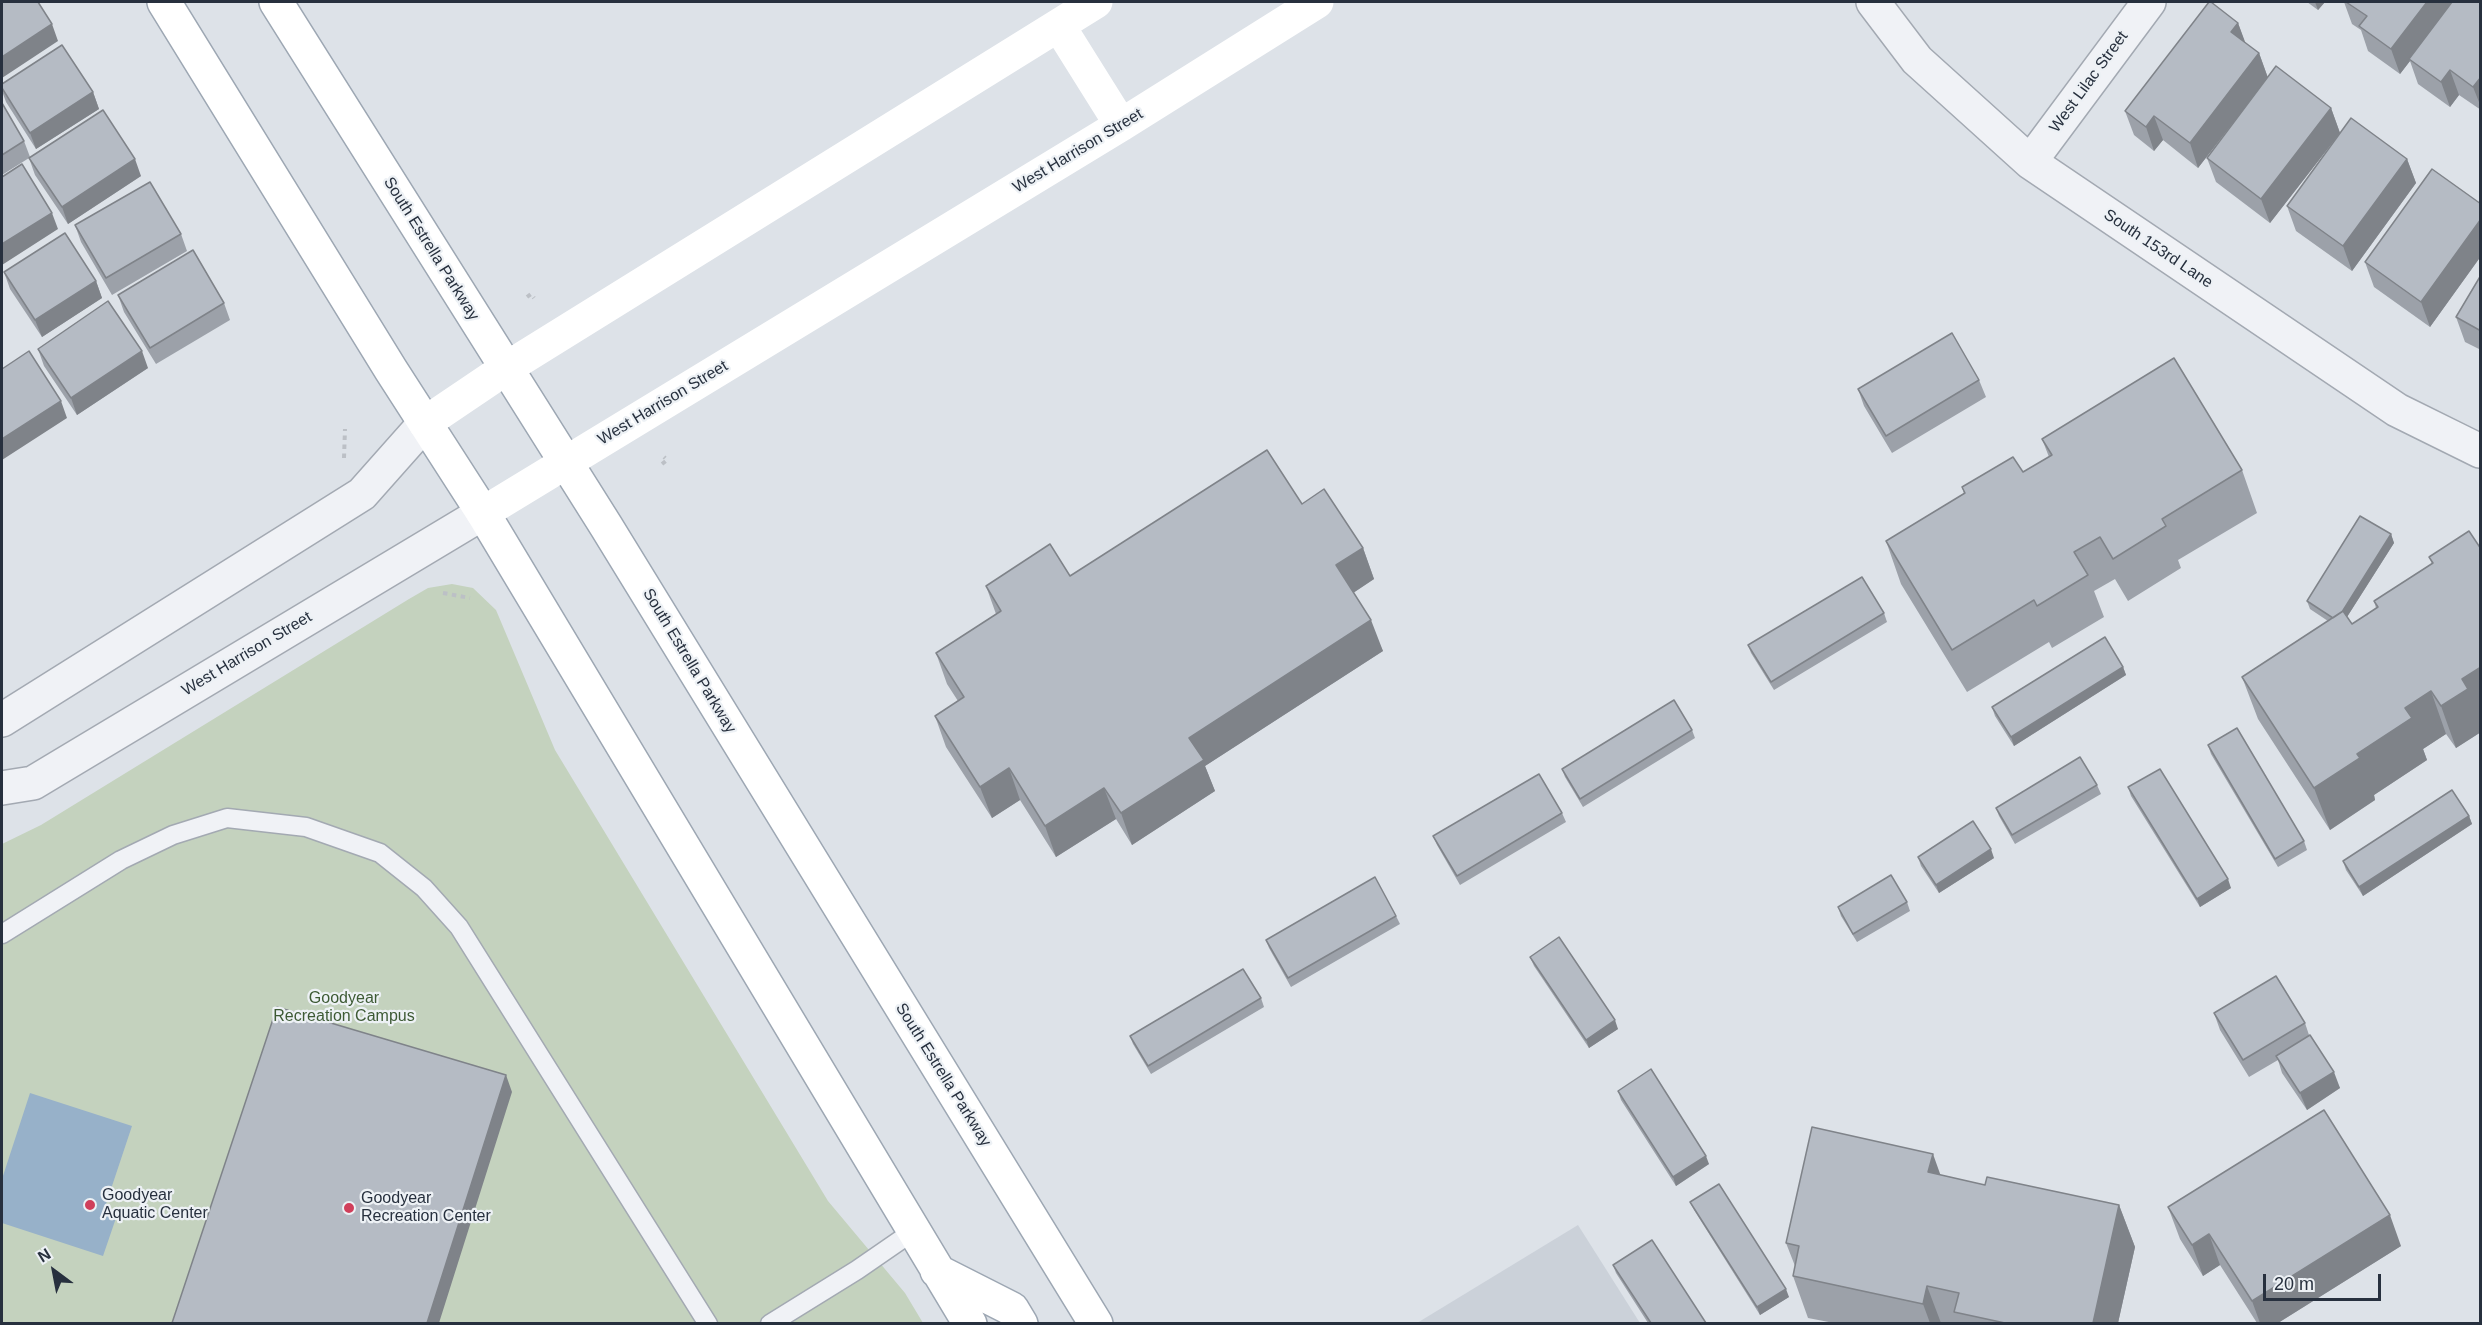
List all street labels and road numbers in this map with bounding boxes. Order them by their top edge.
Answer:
street label: West Lilac Street [2046,28,2132,136]
street label: West Harrison Street [1010,105,1146,197]
street label: South Estrella Parkway [379,174,483,324]
street label: South 153rd Lane [2100,205,2216,293]
street label: West Harrison Street [595,357,731,449]
street label: South Estrella Parkway [638,585,740,737]
street label: West Harrison Street [179,608,315,700]
street label: South Estrella Parkway [891,1000,995,1150]

